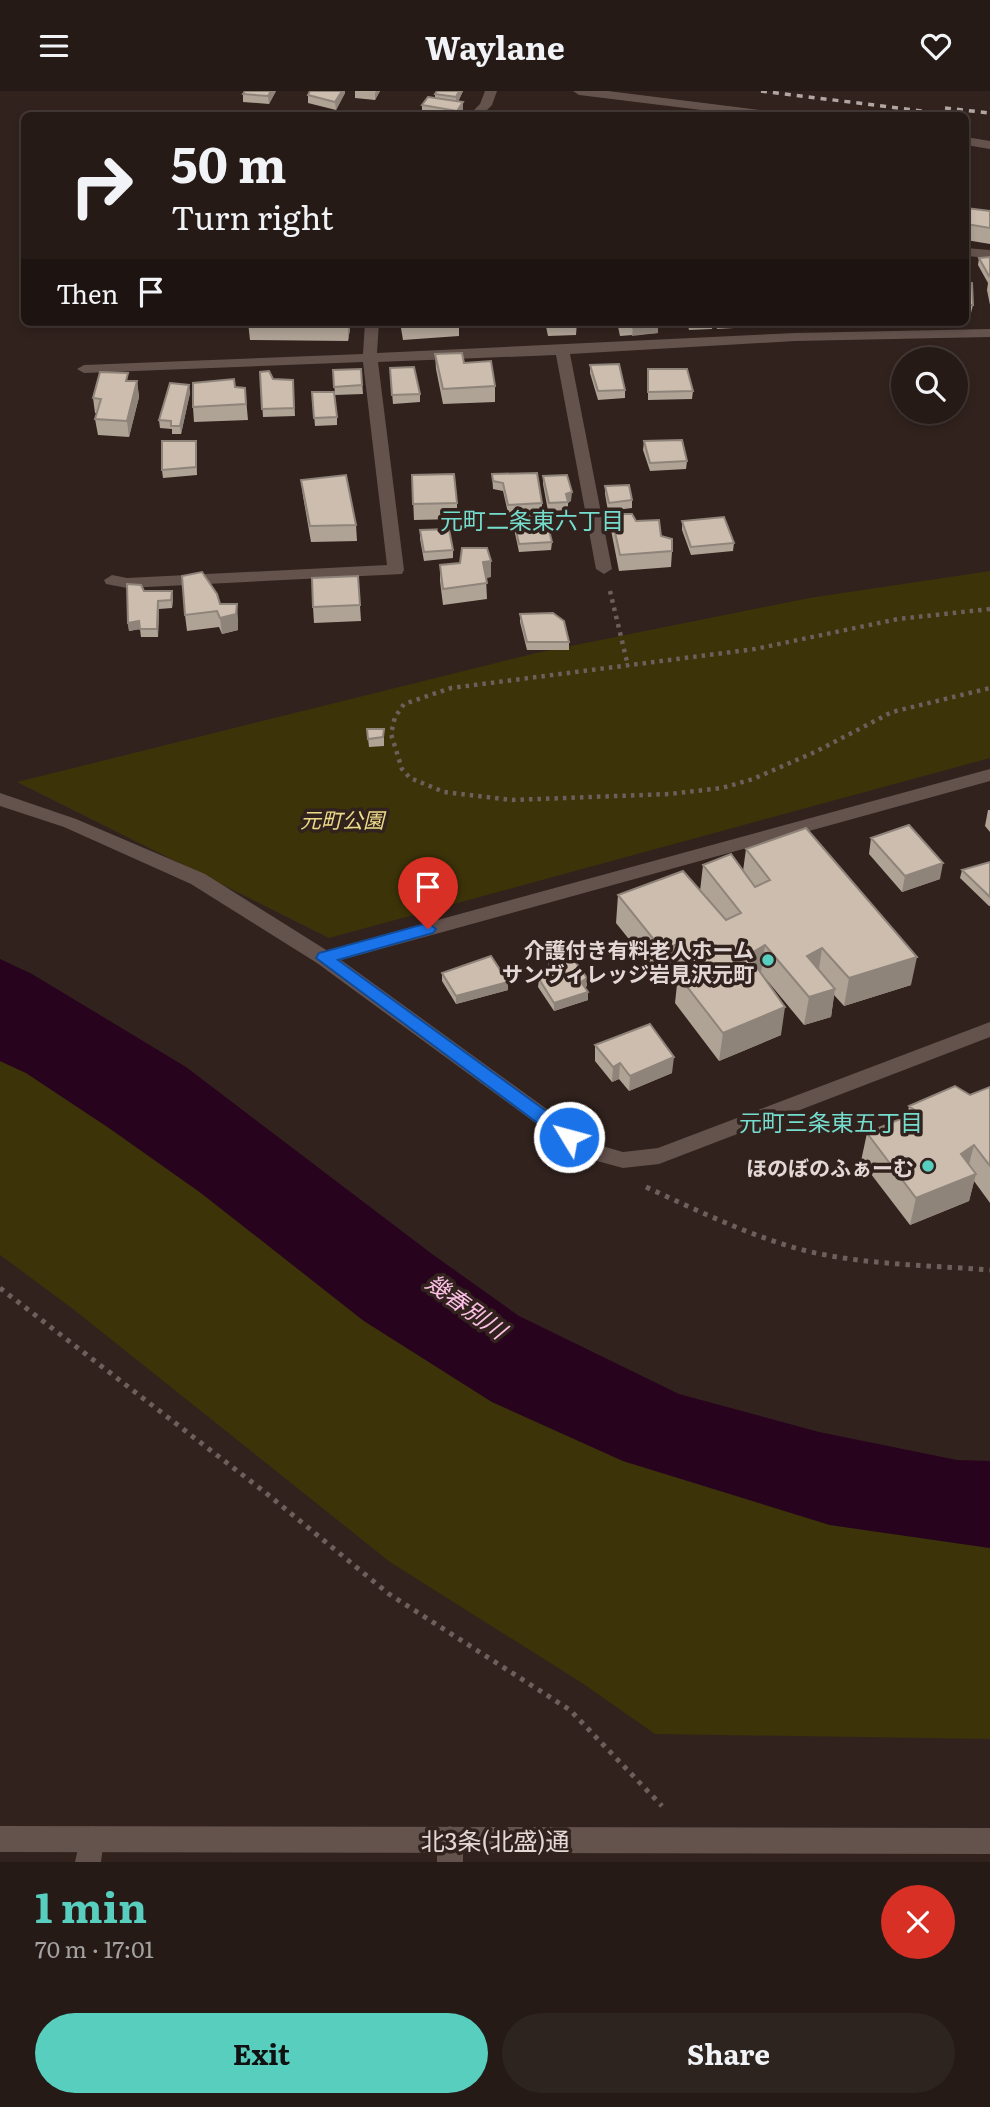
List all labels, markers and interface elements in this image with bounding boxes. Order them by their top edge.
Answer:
text: Waylane [425,22,565,70]
icon: menu [35,27,73,65]
icon: heart [917,27,955,65]
text: 50 m [171,125,287,198]
icon: right [56,140,147,231]
text: Turn right [171,192,333,240]
text: Then [56,273,118,312]
icon: arrive [132,273,170,311]
map controls [891,347,968,424]
button: search [891,347,968,424]
district label: 元町二条東六丁目 [440,502,624,536]
park label: 元町公園 [300,803,387,834]
pin [398,857,458,929]
icon: arrive [409,868,447,906]
place label: 介護付き有料老人ホーム サンヴィレッジ岩見沢元町 [502,933,754,988]
marker: 介護付き有料老人ホーム サンヴィレッジ岩見沢元町 [760,952,776,968]
position arrow [532,1100,606,1174]
district label: 元町三条東五丁目 [739,1104,923,1138]
place label: ほのぼのふぁーむ [746,1151,914,1182]
marker: ほのぼのふぁーむ [920,1158,936,1174]
water label: 幾春別川 [420,1264,517,1348]
street label: 北3条(北盛)通 [421,1822,569,1857]
text: 1 min [35,1874,147,1936]
button: close [881,1885,955,1959]
text: 70 m · 17:01 [35,1931,154,1965]
button: Exit [35,2013,488,2093]
button: Share [502,2013,955,2093]

